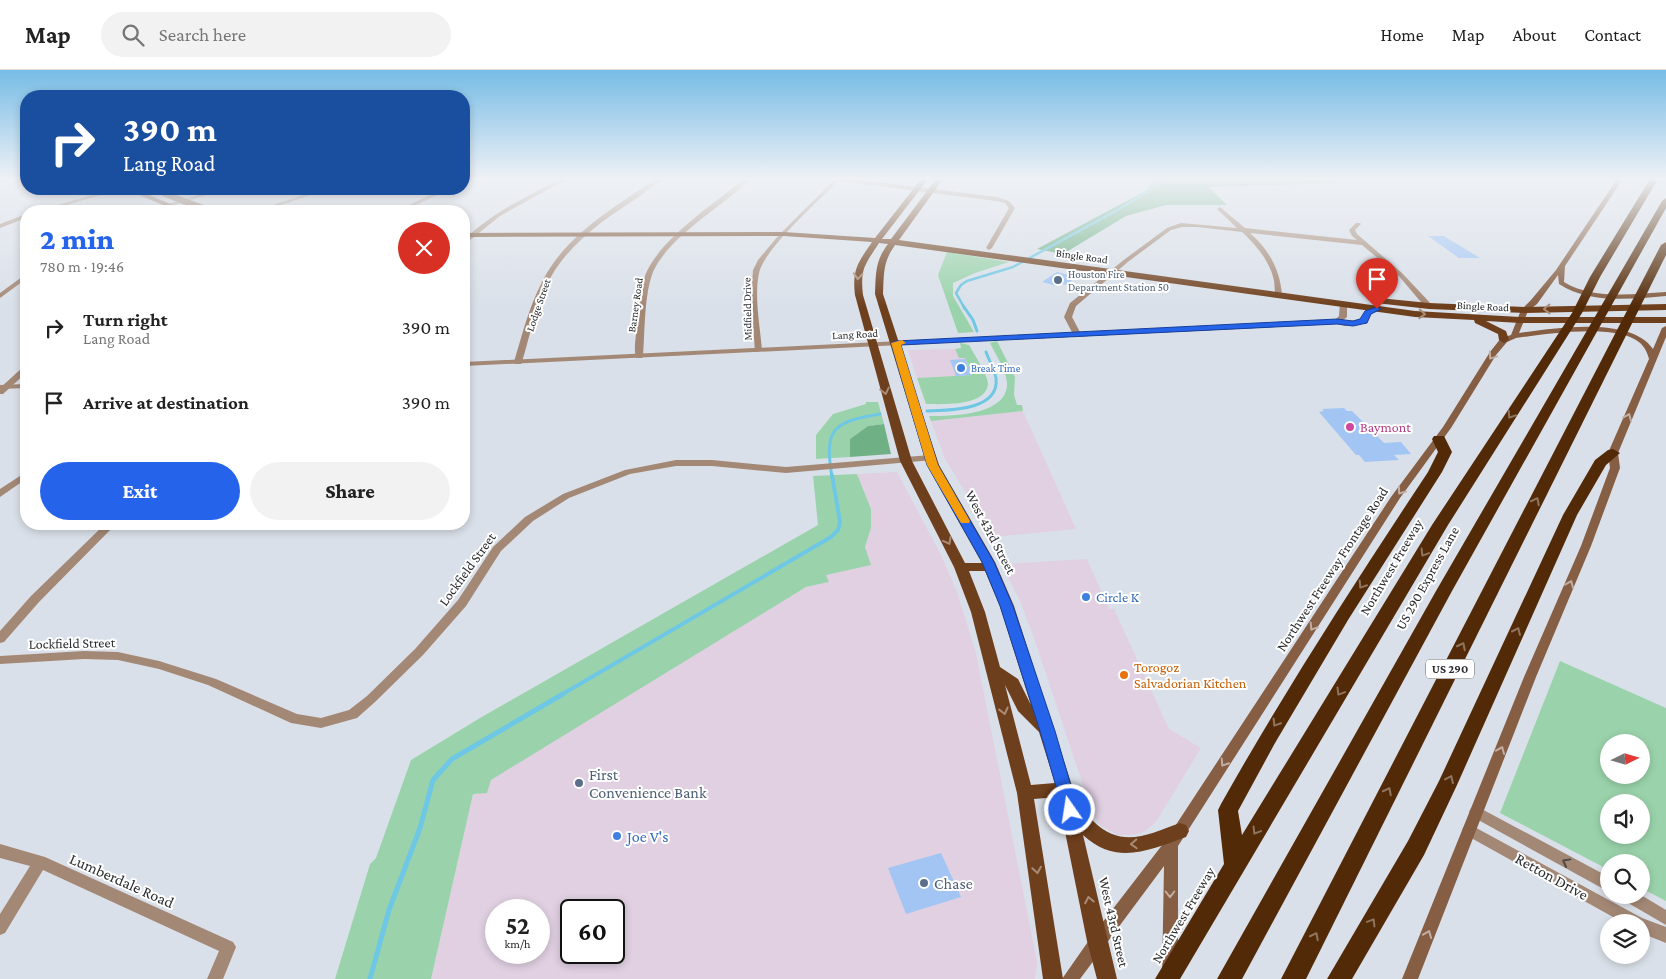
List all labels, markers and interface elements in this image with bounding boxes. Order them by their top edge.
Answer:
search box [101,12,451,57]
text: Map [25,21,71,48]
icon: search [119,21,147,49]
text: Search here [159,24,246,45]
text: Home [1381,25,1424,45]
text: Map [1452,25,1484,45]
text: About [1512,25,1556,45]
text: Contact [1584,25,1641,45]
icon: right [40,110,105,175]
text: 390 m [123,110,217,149]
text: Lang Road [123,151,215,176]
text: 2 min [40,222,114,255]
button: close [398,222,450,274]
street label: Bingle Road [1055,246,1109,267]
text: 780 m · 19:46 [40,258,124,275]
pin [1356,258,1398,309]
icon: arrive [1363,265,1391,293]
place label: Houston Fire Department Station 50 [1068,268,1169,294]
one-way arrow [853,273,864,281]
marker: Houston Fire Department Station 50 [1052,274,1064,286]
street label: Lodge Street [523,277,554,333]
street label: Barney Road [625,277,646,333]
street label: Midfield Drive [740,277,754,341]
street label: Bingle Road [1457,299,1510,314]
one-way arrow [1543,304,1551,314]
text: Turn right [83,309,168,330]
one-way arrow [1418,309,1426,320]
icon: right [40,314,68,342]
text: 390 m [402,317,450,338]
street label: Lang Road [832,327,879,342]
text: Lang Road [83,330,150,347]
one-way arrow [1489,350,1498,360]
marker: Break Time [955,362,967,374]
place label: Break Time [971,362,1021,374]
one-way arrow [879,387,890,396]
icon: arrive [40,389,68,417]
text: Arrive at destination [83,392,249,413]
text: 390 m [402,392,450,413]
one-way arrow [1508,410,1517,419]
one-way arrow [1622,413,1633,422]
place label: Baymont [1360,419,1411,435]
marker: Baymont [1344,421,1356,433]
button: Exit [40,462,240,520]
button: Share [250,462,450,520]
street label: Northwest Freeway Frontage Road [1273,483,1391,654]
one-way arrow [1398,485,1407,495]
street label: West 43rd Street [962,487,1020,577]
one-way arrow [1530,497,1540,506]
street label: Northwest Freeway [1356,516,1426,618]
street label: US 290 Express Lane [1392,524,1462,632]
street label: Lockfield Street [435,529,499,609]
one-way arrow [942,535,952,544]
one-way arrow [1420,547,1430,556]
one-way arrow [1359,579,1368,589]
one-way arrow [1563,580,1574,589]
place label: Circle K [1096,589,1140,605]
marker: Circle K [1080,591,1092,603]
one-way arrow [1310,622,1319,631]
one-way arrow [1511,627,1522,636]
street label: Lockfield Street [29,634,116,652]
one-way arrow [1456,642,1466,651]
place label: Torogoz Salvadorian Kitchen [1134,659,1247,691]
road number: US 290 [1426,660,1474,678]
marker: Torogoz Salvadorian Kitchen [1118,669,1130,681]
one-way arrow [1336,686,1346,695]
one-way arrow [998,707,1009,716]
one-way arrow [1273,718,1283,727]
north arrow [1600,734,1650,784]
map controls [1600,734,1650,964]
one-way arrow [1495,746,1505,755]
one-way arrow [1221,758,1230,767]
place label: First Convenience Bank [589,766,707,801]
one-way arrow [1444,775,1454,784]
marker: First Convenience Bank [573,777,585,789]
position arrow [1043,783,1095,835]
one-way arrow [1382,787,1392,796]
button: sound [1600,794,1650,844]
one-way arrow [1253,825,1263,834]
place label: Joe V's [625,828,669,846]
marker: Joe V's [611,830,623,842]
one-way arrow [1129,838,1137,849]
street label: Retton Drive [1512,849,1591,903]
street label: Lumberdale Road [67,850,177,911]
button: search [1600,854,1650,904]
one-way arrow [1562,858,1571,868]
street label: Northwest Freeway [1148,864,1218,966]
one-way arrow [1031,866,1042,874]
place label: Chase [934,875,973,892]
street label: West 43rd Street [1096,875,1132,969]
marker: Chase [918,877,930,889]
one-way arrow [1165,890,1175,898]
one-way arrow [1084,895,1095,904]
speed limit sign: 60 [560,899,625,964]
text: 52 [505,912,530,939]
button: layers [1600,914,1650,964]
one-way arrow [1366,918,1376,927]
one-way arrow [1422,930,1432,939]
one-way arrow [1309,932,1319,941]
text: km/h [505,937,530,951]

